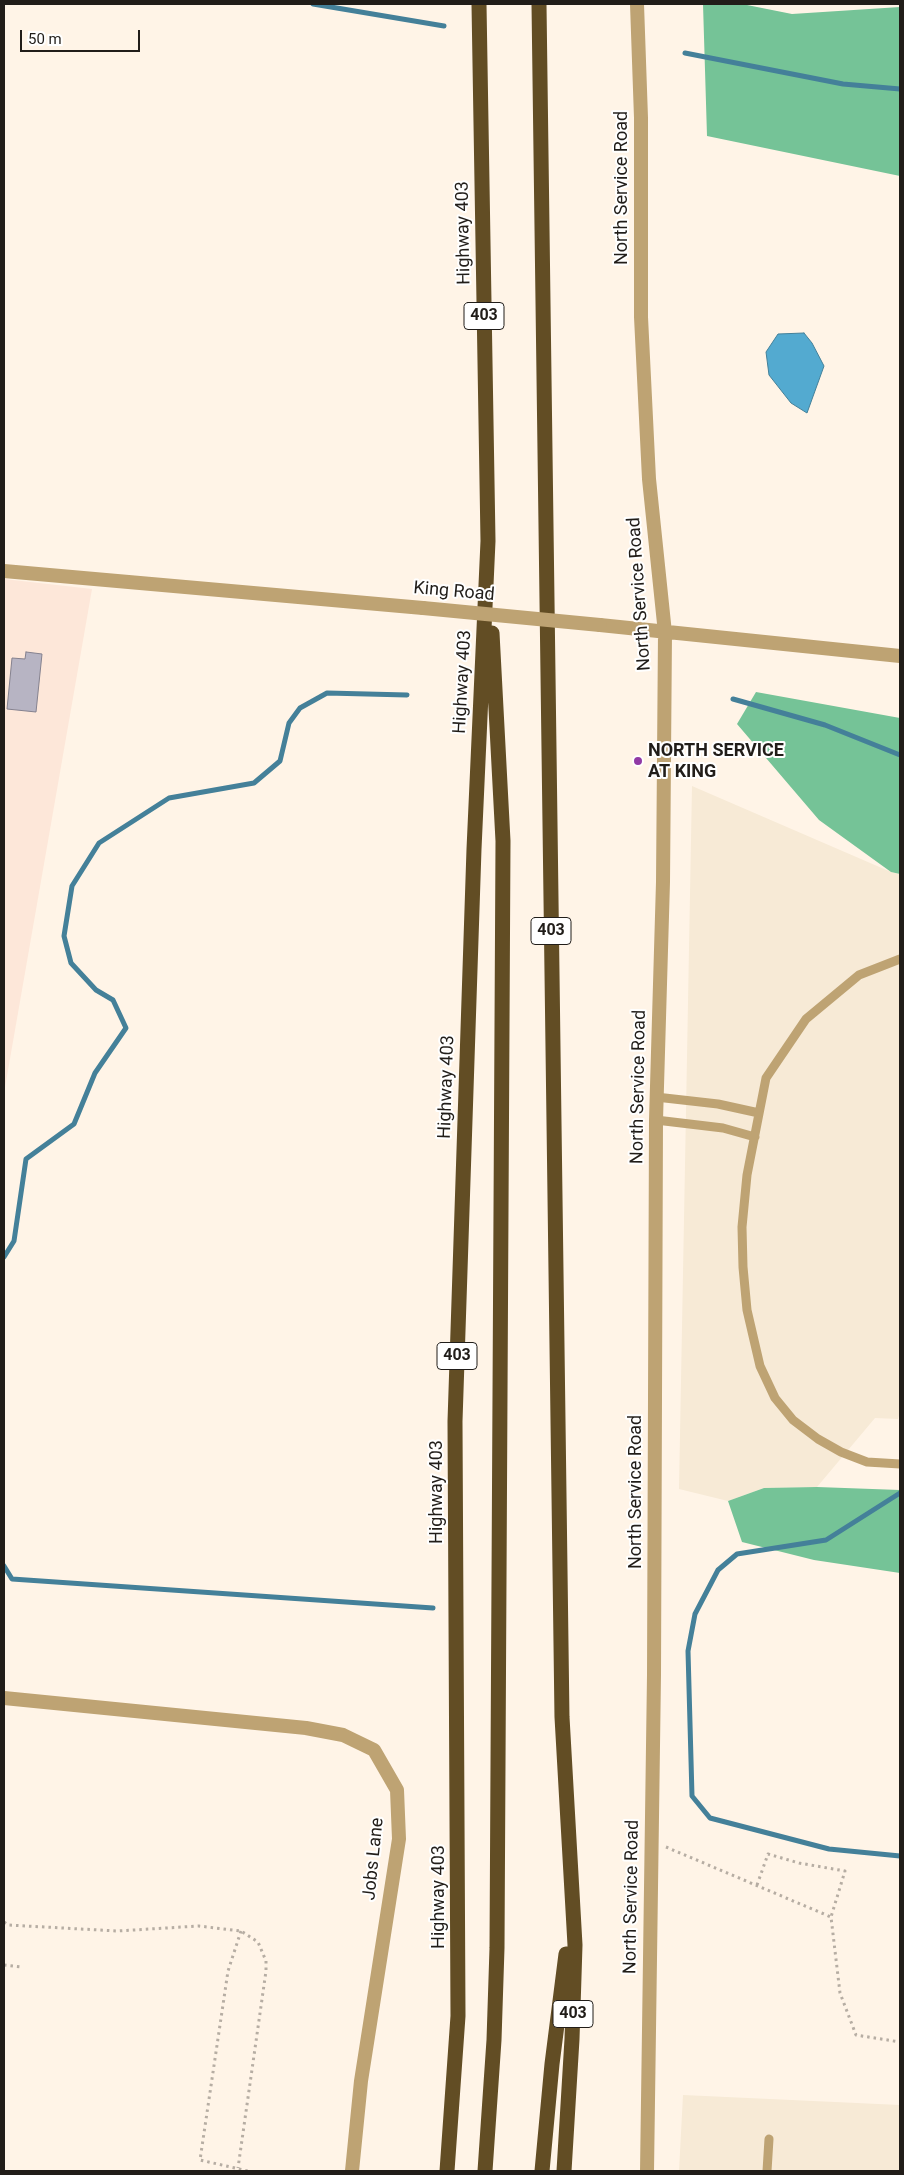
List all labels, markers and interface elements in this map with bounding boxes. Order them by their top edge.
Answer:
scale bar [22,20,142,52]
text: 50 m [28,30,62,48]
street label: North Service Road [611,111,633,265]
street label: Highway 403 [452,181,476,285]
road number: 403 [464,302,504,330]
street label: North Service Road [624,516,656,672]
street label: King Road [412,578,496,606]
street label: Highway 403 [449,630,477,734]
place label: NORTH SERVICE AT KING [648,740,784,782]
marker: NORTH SERVICE AT KING [632,755,644,767]
road number: 403 [531,918,571,944]
street label: North Service Road [627,1010,651,1164]
street label: Highway 403 [434,1035,460,1139]
road number: 403 [437,1342,477,1370]
street label: North Service Road [625,1415,647,1569]
street label: Highway 403 [426,1440,448,1544]
street label: Jobs Lane [359,1817,389,1901]
street label: North Service Road [620,1820,644,1974]
street label: Highway 403 [428,1845,450,1949]
road number: 403 [553,2000,593,2028]

